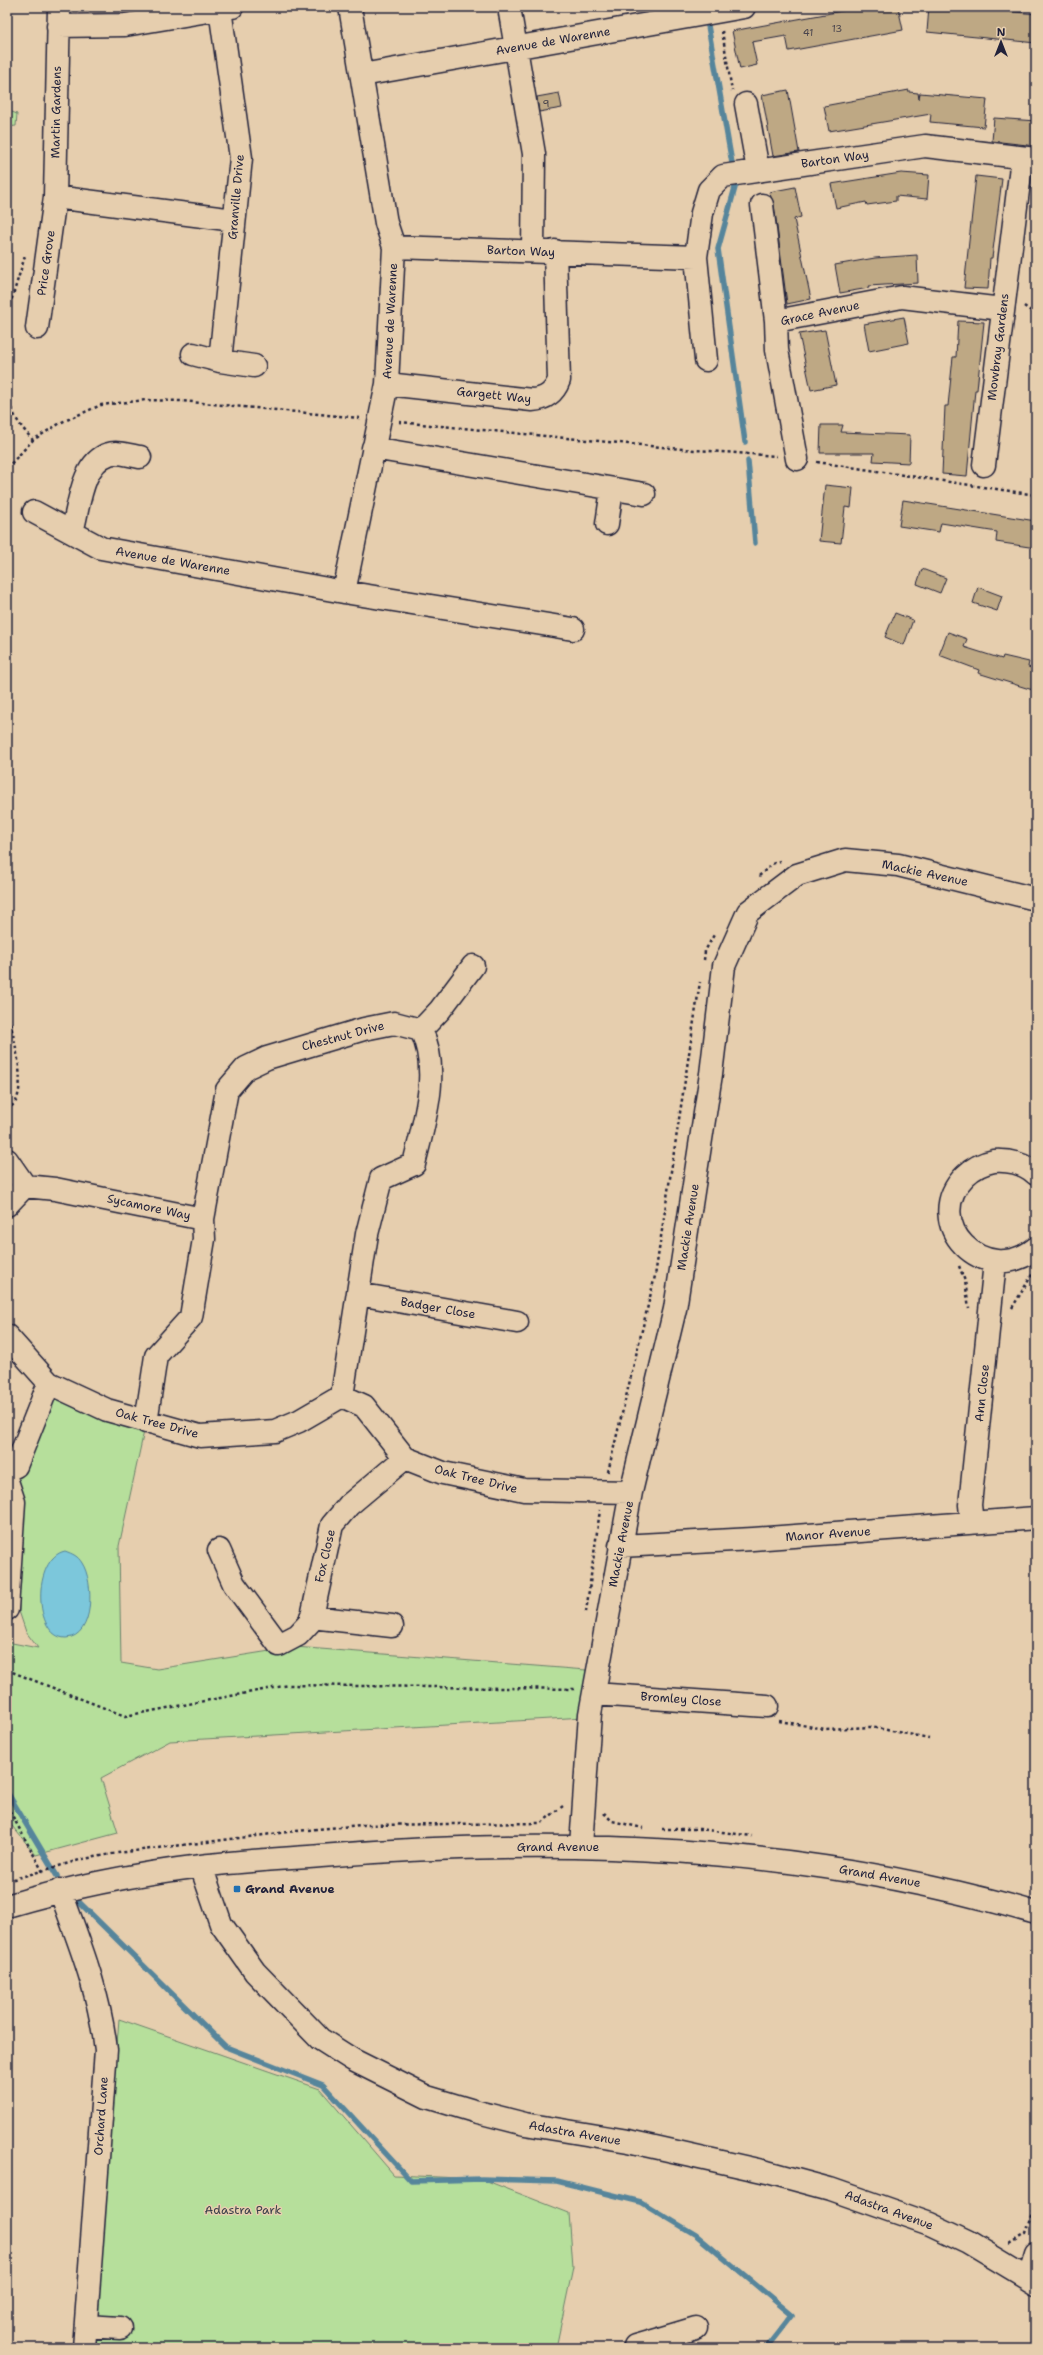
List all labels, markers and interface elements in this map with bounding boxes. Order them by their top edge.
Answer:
house number: 13 [832,22,842,35]
north arrow [981,22,1021,62]
street label: Avenue de Warenne [494,23,612,59]
text: N [997,25,1006,40]
house number: 41 [803,26,813,39]
street label: Martin Gardens [47,65,65,158]
house number: 9 [543,97,550,110]
street label: Barton Way [800,146,870,172]
street label: Granville Drive [224,153,248,240]
street label: Price Grove [33,229,59,297]
street label: Barton Way [487,242,555,260]
street label: Avenue de Warenne [379,262,401,379]
street label: Mowbray Gardens [983,292,1013,402]
street label: Grace Avenue [779,297,861,329]
street label: Gargett Way [456,383,532,407]
street label: Avenue de Warenne [114,543,232,579]
street label: Mackie Avenue [880,856,970,890]
street label: Chestnut Drive [300,1017,386,1055]
street label: Mackie Avenue [673,1182,703,1272]
street label: Sycamore Way [106,1190,192,1224]
street label: Badger Close [399,1294,477,1322]
street label: Ann Close [971,1363,993,1423]
street label: Oak Tree Drive [114,1404,200,1442]
street label: Oak Tree Drive [433,1461,520,1497]
street label: Mackie Avenue [605,1499,637,1589]
street label: Manor Avenue [785,1523,871,1545]
street label: Fox Close [311,1528,339,1584]
street label: Bromley Close [640,1688,722,1710]
street label: Grand Avenue [517,1839,600,1855]
street label: Grand Avenue [838,1861,922,1891]
place label: Grand Avenue [245,1881,335,1897]
marker: Grand Avenue [232,1884,242,1894]
street label: Orchard Lane [90,2076,112,2156]
street label: Adastra Avenue [528,2117,623,2149]
street label: Adastra Avenue [842,2187,936,2234]
park label: Adastra Park [205,2202,282,2218]

